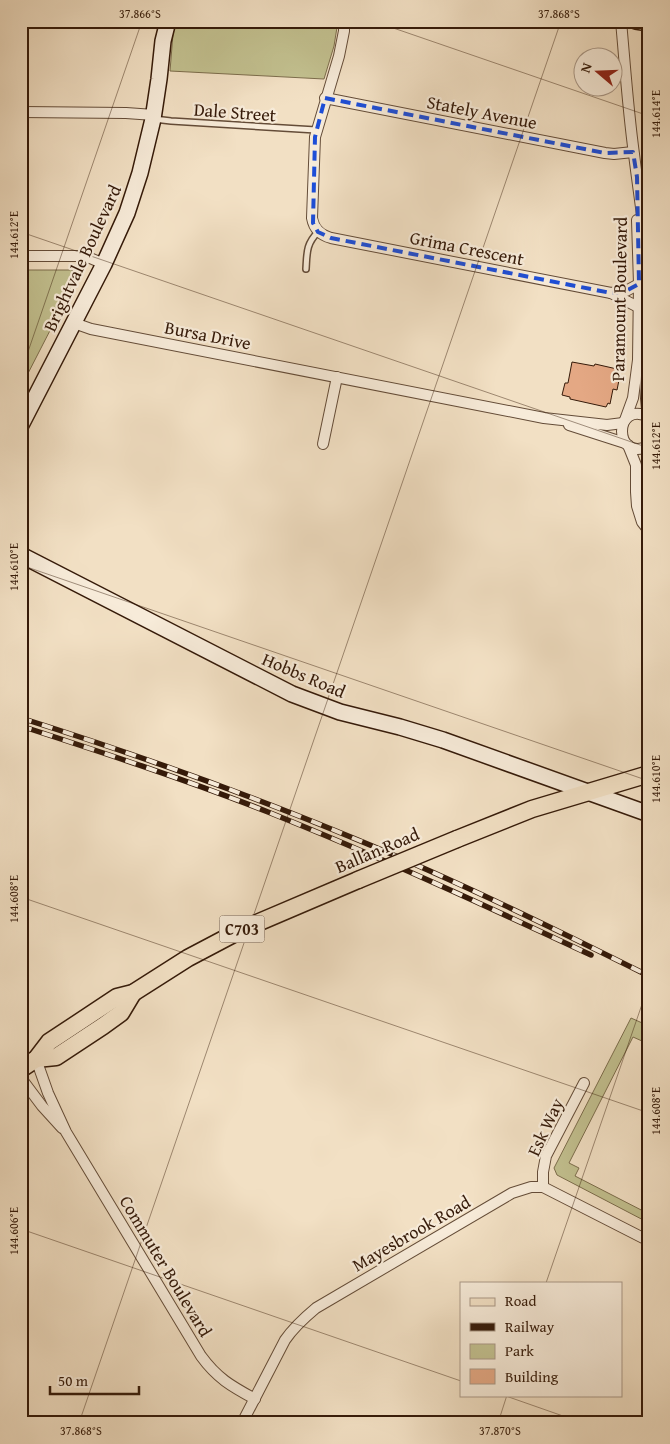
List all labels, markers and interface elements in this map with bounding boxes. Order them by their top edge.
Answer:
text: 37.866°S [119,5,161,22]
text: 37.868°S [538,5,580,22]
north arrow [572,48,622,98]
text: N [575,59,597,75]
street label: Stately Avenue [425,88,539,136]
text: 144.614°E [647,90,664,138]
street label: Dale Street [193,96,278,128]
street label: Brightvale Boulevard [36,180,128,336]
text: 144.612°E [5,211,22,259]
street label: Paramount Boulevard [604,216,634,382]
street label: Grima Crescent [408,224,527,272]
street label: Bursa Drive [163,313,253,357]
text: 144.612°E [647,422,664,470]
text: 144.610°E [5,543,22,591]
street label: Hobbs Road [258,645,350,705]
text: 144.610°E [647,755,664,803]
street label: Ballan Road [331,820,424,880]
text: 144.608°E [5,875,22,923]
road number: C703 [220,916,264,942]
text: 144.608°E [647,1087,664,1135]
street label: Esk Way [520,1093,570,1161]
street label: Mayesbrook Road [347,1188,476,1278]
street label: Commuter Boulevard [113,1190,219,1342]
text: 144.606°E [5,1207,22,1255]
legend [460,1282,622,1396]
text: Road [505,1290,536,1311]
text: Railway [505,1316,555,1337]
text: Park [505,1340,534,1361]
scale bar [50,1364,139,1396]
text: Building [505,1366,559,1387]
text: 50 m [58,1370,89,1391]
text: 37.868°S [60,1422,102,1439]
text: 37.870°S [479,1422,521,1439]

